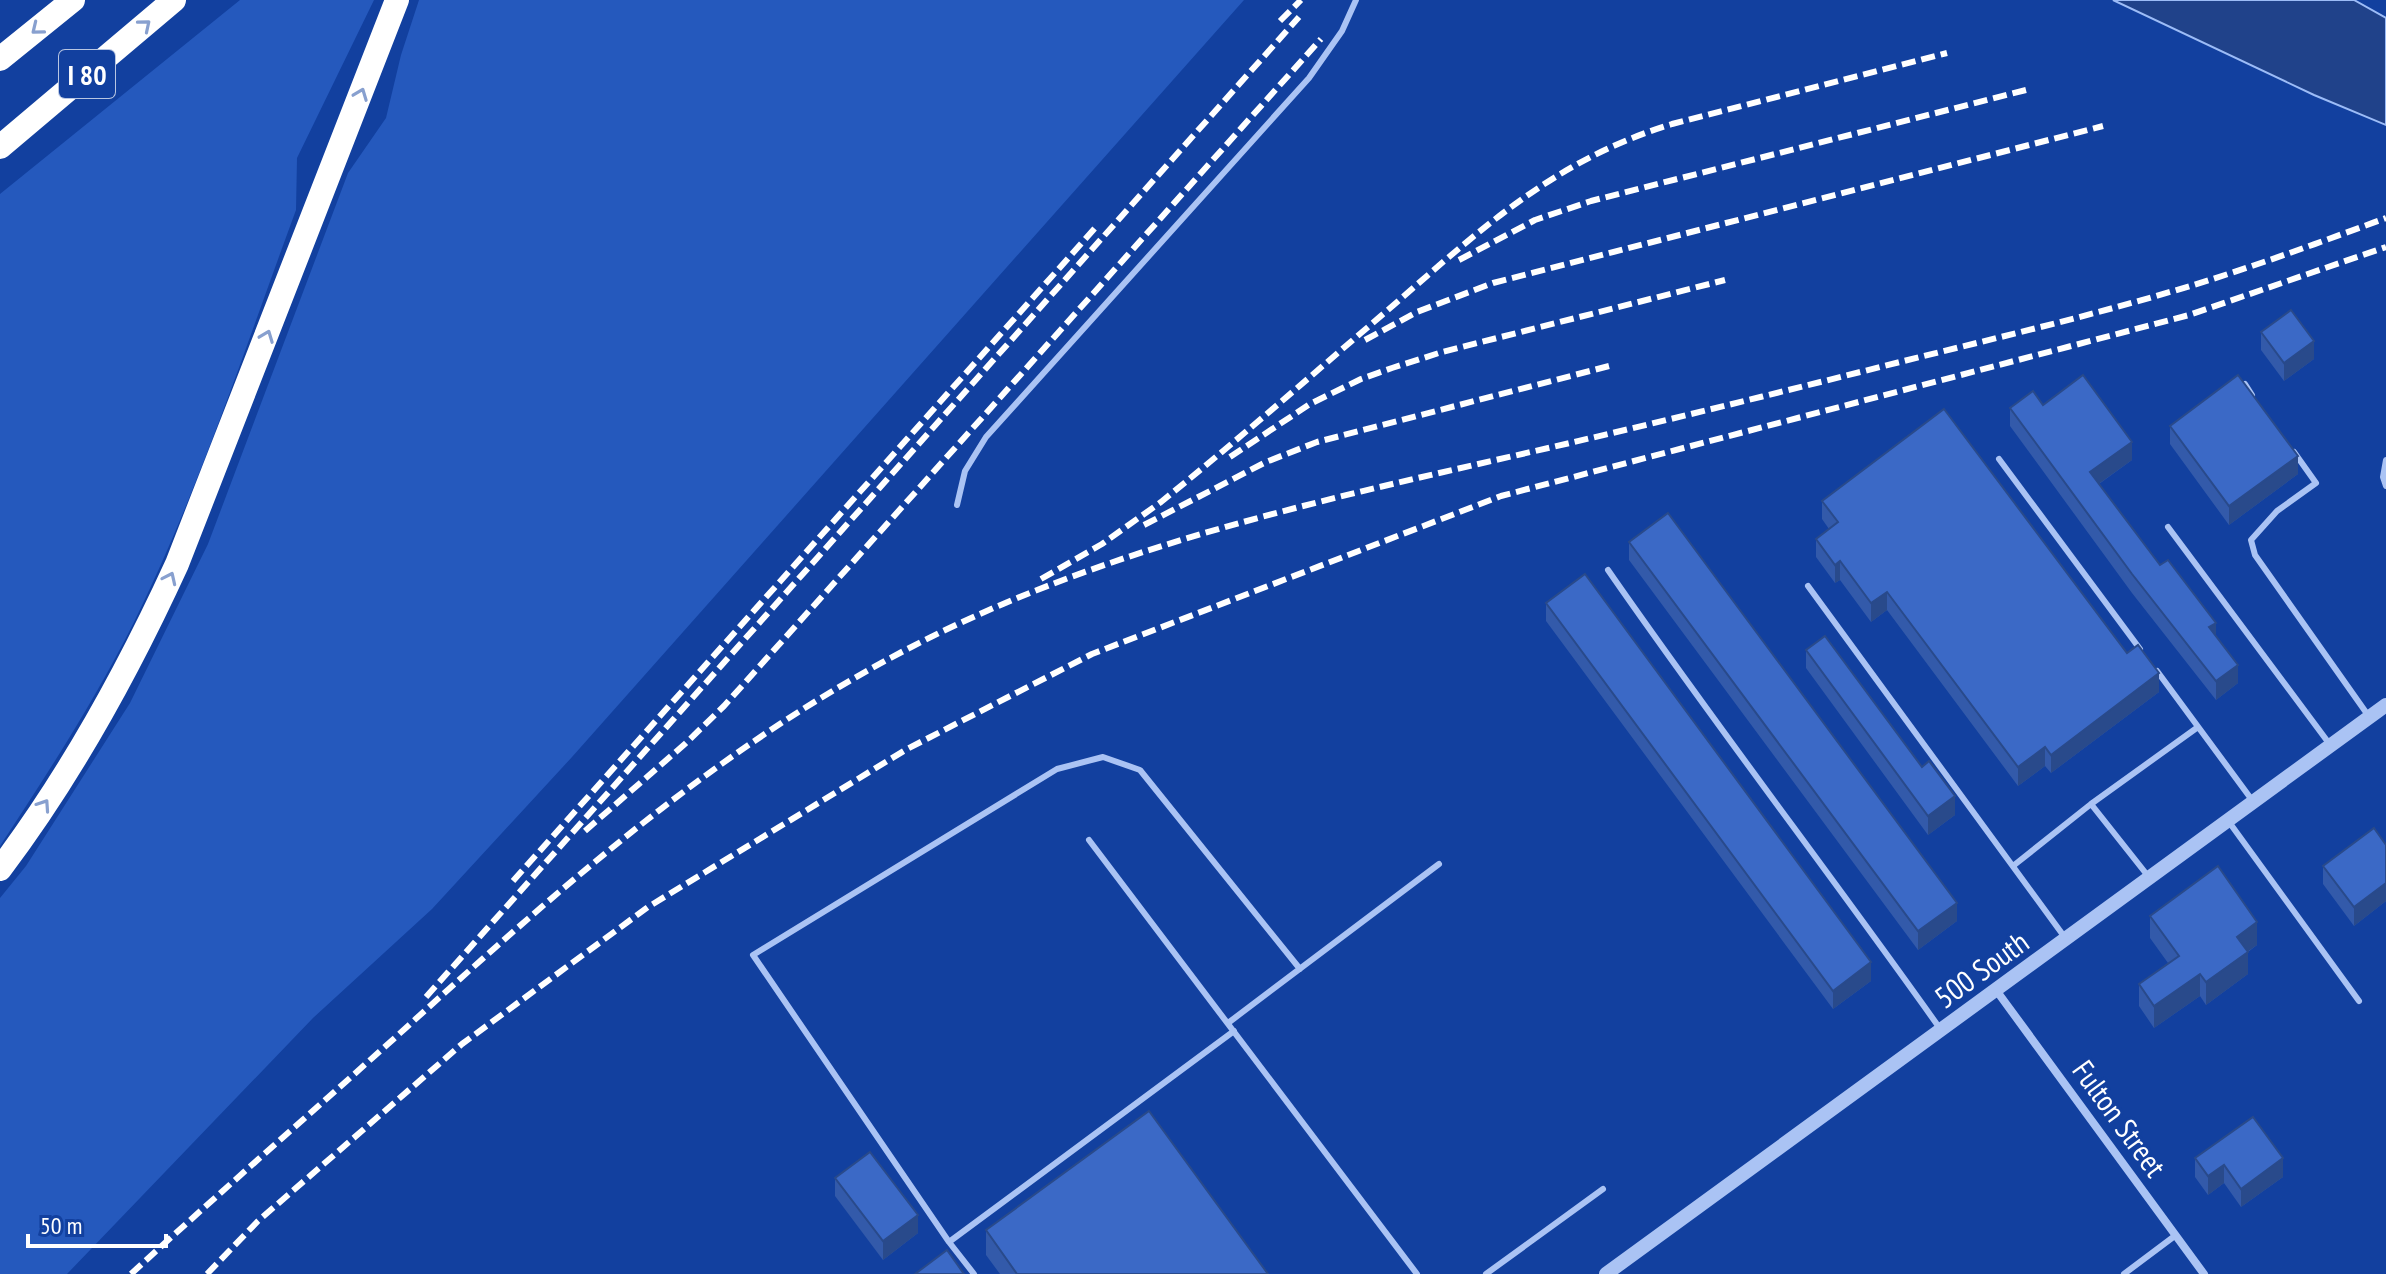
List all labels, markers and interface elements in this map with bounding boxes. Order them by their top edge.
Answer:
one-way arrow [31,20,46,34]
one-way arrow [136,20,151,35]
road number: I 80 [59,50,115,98]
one-way arrow [351,88,368,102]
one-way arrow [257,330,274,344]
one-way arrow [160,572,176,586]
one-way arrow [35,799,50,814]
street label: 500 South [1926,922,2036,1016]
street label: Fulton Street [2065,1052,2176,1185]
scale bar [28,1198,166,1248]
text: 50 m [40,1210,82,1241]

